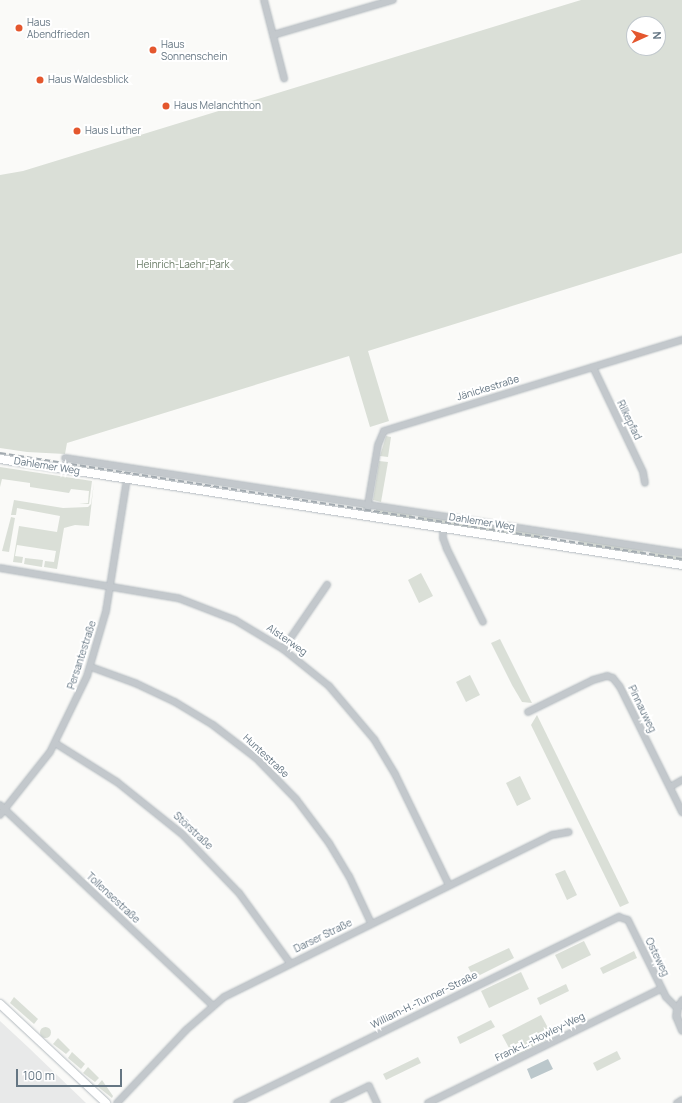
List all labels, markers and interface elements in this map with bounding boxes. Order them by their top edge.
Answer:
place label: Haus Abendfrieden [27,16,90,40]
north arrow [626,16,666,56]
marker: Haus Abendfrieden [14,23,24,33]
text: N [650,31,665,40]
place label: Haus Sonnenschein [161,38,227,62]
marker: Haus Sonnenschein [148,45,158,55]
place label: Haus Waldesblick [48,74,128,86]
marker: Haus Waldesblick [35,75,45,85]
place label: Haus Melanchthon [174,100,261,112]
marker: Haus Melanchthon [161,101,171,111]
place label: Haus Luther [85,125,141,137]
marker: Haus Luther [72,126,82,136]
park label: Heinrich-Laehr-Park [137,259,229,271]
street label: Jänickestraße [455,373,521,403]
street label: Rilkepfad [614,398,644,442]
street label: Dahlemer Weg [13,455,81,477]
street label: Dahlemer Weg [448,511,516,533]
street label: Persantestraße [65,619,99,691]
street label: Alsterweg [265,622,309,658]
street label: Pinnauweg [625,683,659,735]
street label: Huntestraße [241,732,291,780]
street label: Störstraße [171,810,215,852]
street label: Tollensestraße [84,870,142,926]
street label: Darser Straße [292,917,354,955]
street label: Osteweg [643,936,671,978]
street label: William-H.-Tunner-Straße [369,969,479,1031]
street label: Frank-L.-Howley-Weg [493,1010,587,1064]
scale bar [18,1061,124,1087]
text: 100 m [23,1067,55,1084]

